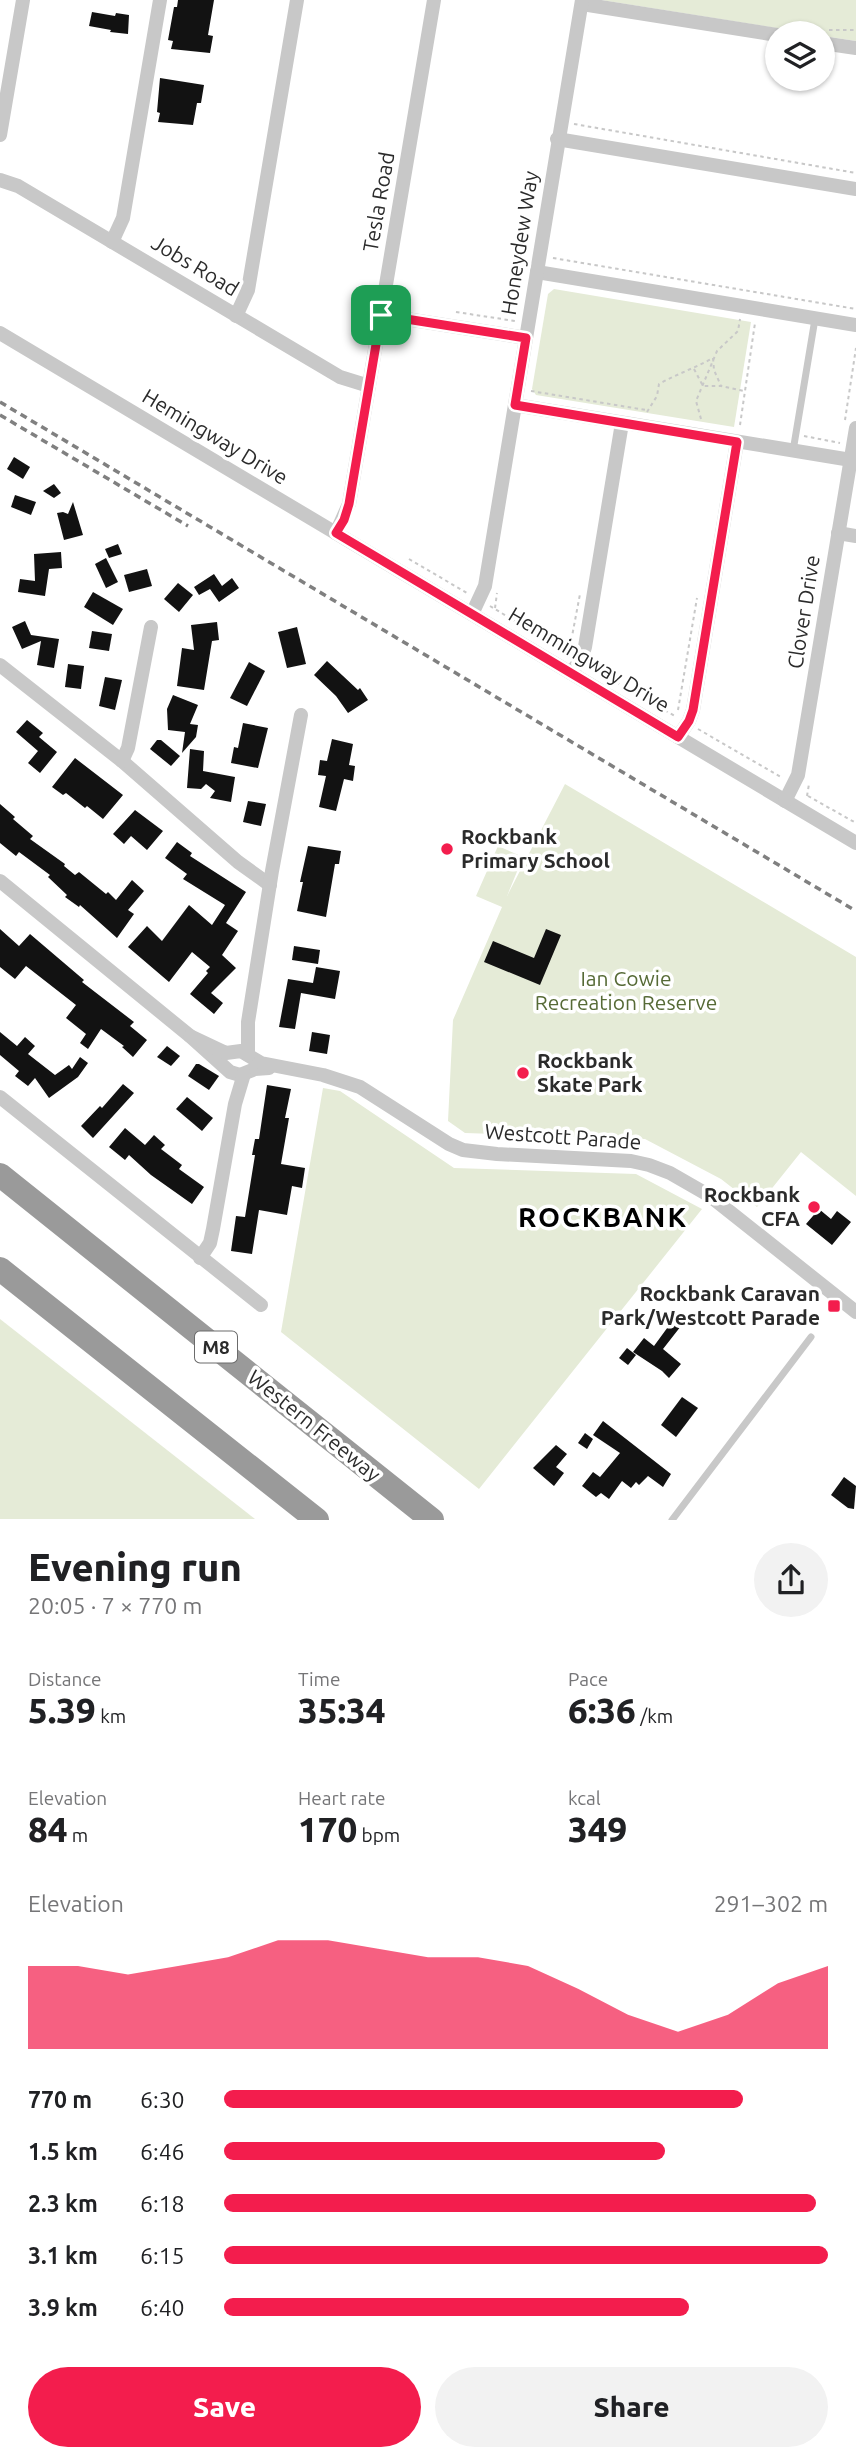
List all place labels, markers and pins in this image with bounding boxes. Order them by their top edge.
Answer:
pin [351,285,411,345]
place label: Rockbank Primary School [461,824,610,872]
marker: Rockbank Primary School [439,841,455,857]
place label: Rockbank Skate Park [537,1048,643,1096]
marker: Rockbank Skate Park [515,1065,531,1081]
place label: Rockbank CFA [704,1182,800,1230]
marker: Rockbank CFA [806,1199,822,1215]
place label: Rockbank Caravan Park/Westcott Parade [601,1281,820,1329]
marker: Rockbank Caravan Park/Westcott Parade [826,1298,842,1314]

